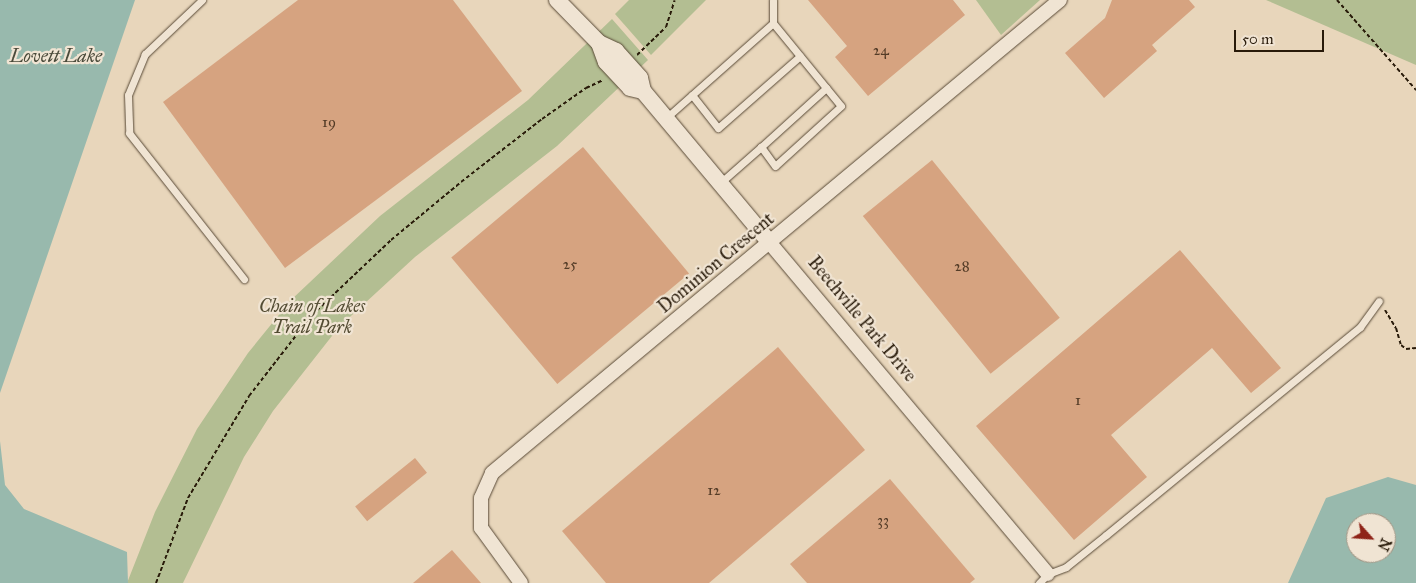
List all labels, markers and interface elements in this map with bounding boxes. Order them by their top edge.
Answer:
scale bar [1236,20,1326,52]
text: 50 m [1242,30,1274,48]
house number: 24 [873,42,889,60]
water label: Lovett Lake [10,45,102,67]
house number: 19 [322,114,336,132]
street label: Dominion Crescent [654,208,778,318]
street label: Beechville Park Drive [803,252,921,386]
house number: 25 [563,256,577,274]
house number: 28 [954,258,970,276]
park label: Chain of Lakes Trail Park [259,296,365,338]
house number: 1 [1075,392,1081,410]
house number: 12 [707,482,721,500]
house number: 33 [877,512,889,530]
north arrow [1346,513,1396,563]
text: N [1374,535,1394,553]

